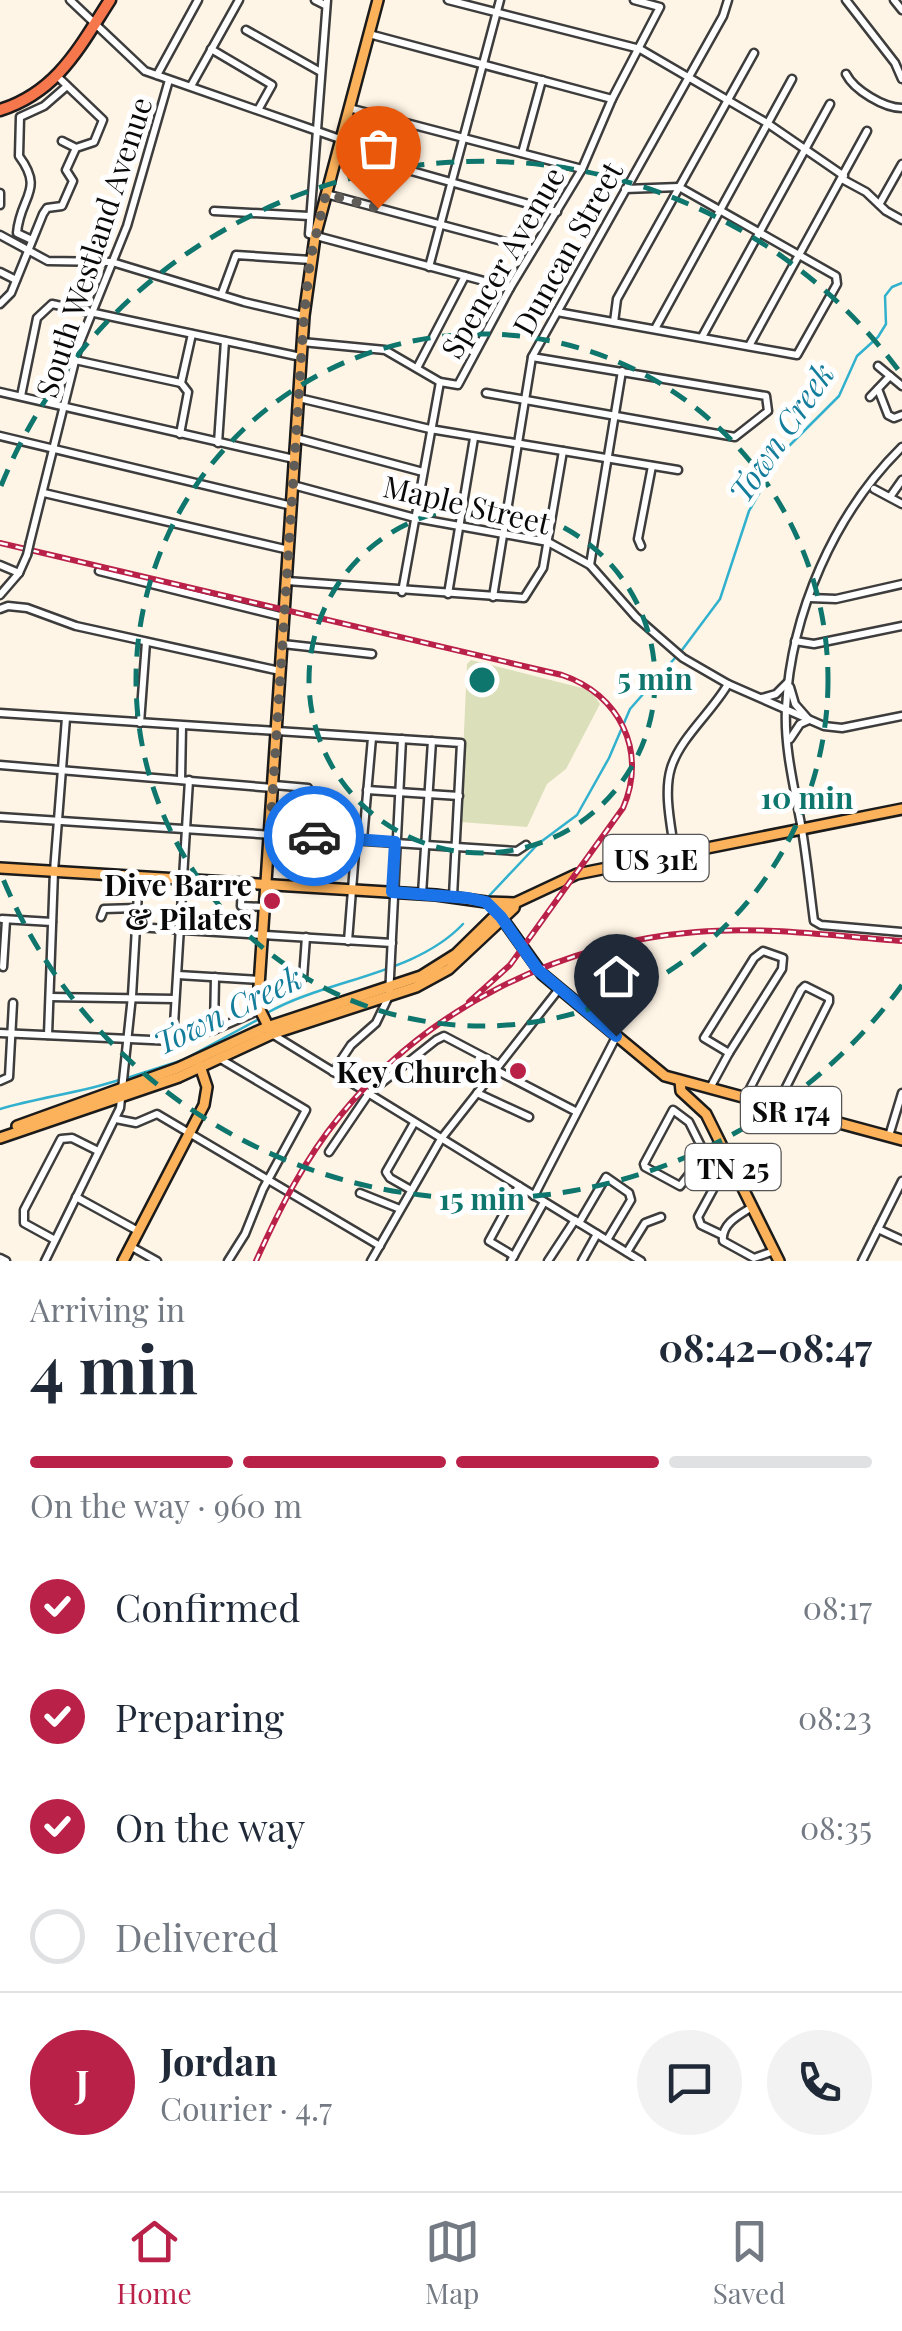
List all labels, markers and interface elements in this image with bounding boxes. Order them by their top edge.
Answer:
street label: South Westland Avenue [26,92,160,402]
pin [336,106,421,209]
icon: bag [351,121,406,176]
street label: Duncan Street [503,154,631,342]
street label: Spencer Avenue [431,159,573,365]
water label: Town Creek [717,354,843,510]
street label: Maple Street [380,465,555,543]
text: 5 min [617,658,693,698]
centre of rings [464,662,500,698]
text: 10 min [761,777,854,817]
courier [264,786,364,886]
icon: car [287,809,342,864]
road number: US 31E [604,835,708,881]
place label: Dive Barre & Pilates [104,864,252,938]
marker: Dive Barre & Pilates [261,890,283,912]
pin [574,934,659,1037]
icon: home [589,949,644,1004]
water label: Town Creek [146,955,308,1063]
place label: Key Church [336,1051,498,1091]
marker: Key Church [507,1060,529,1082]
road number: SR 174 [741,1087,841,1133]
road number: TN 25 [686,1144,780,1190]
text: 15 min [439,1178,526,1218]
text: Arriving in [30,1287,185,1330]
text: 08:42–08:47 [659,1321,872,1372]
text: 4 min [30,1324,198,1410]
text: On the way · 960 m [30,1483,302,1526]
icon: check [30,1579,85,1634]
text: Confirmed [115,1581,300,1632]
text: 08:17 [803,1585,872,1628]
icon: check [30,1689,85,1744]
text: Preparing [115,1691,284,1742]
text: 08:23 [798,1695,872,1738]
icon: check [30,1799,85,1854]
text: On the way [115,1801,305,1852]
text: 08:35 [800,1805,872,1848]
text: Delivered [115,1911,279,1962]
button: chat [637,2030,742,2135]
button: phone [767,2030,872,2135]
text: Jordan [160,2035,278,2086]
text: J [76,2057,89,2108]
text: Courier · 4.7 [160,2086,332,2129]
tab: Home [117,2214,192,2311]
tab: Map [425,2214,480,2311]
tab: Saved [713,2214,785,2311]

